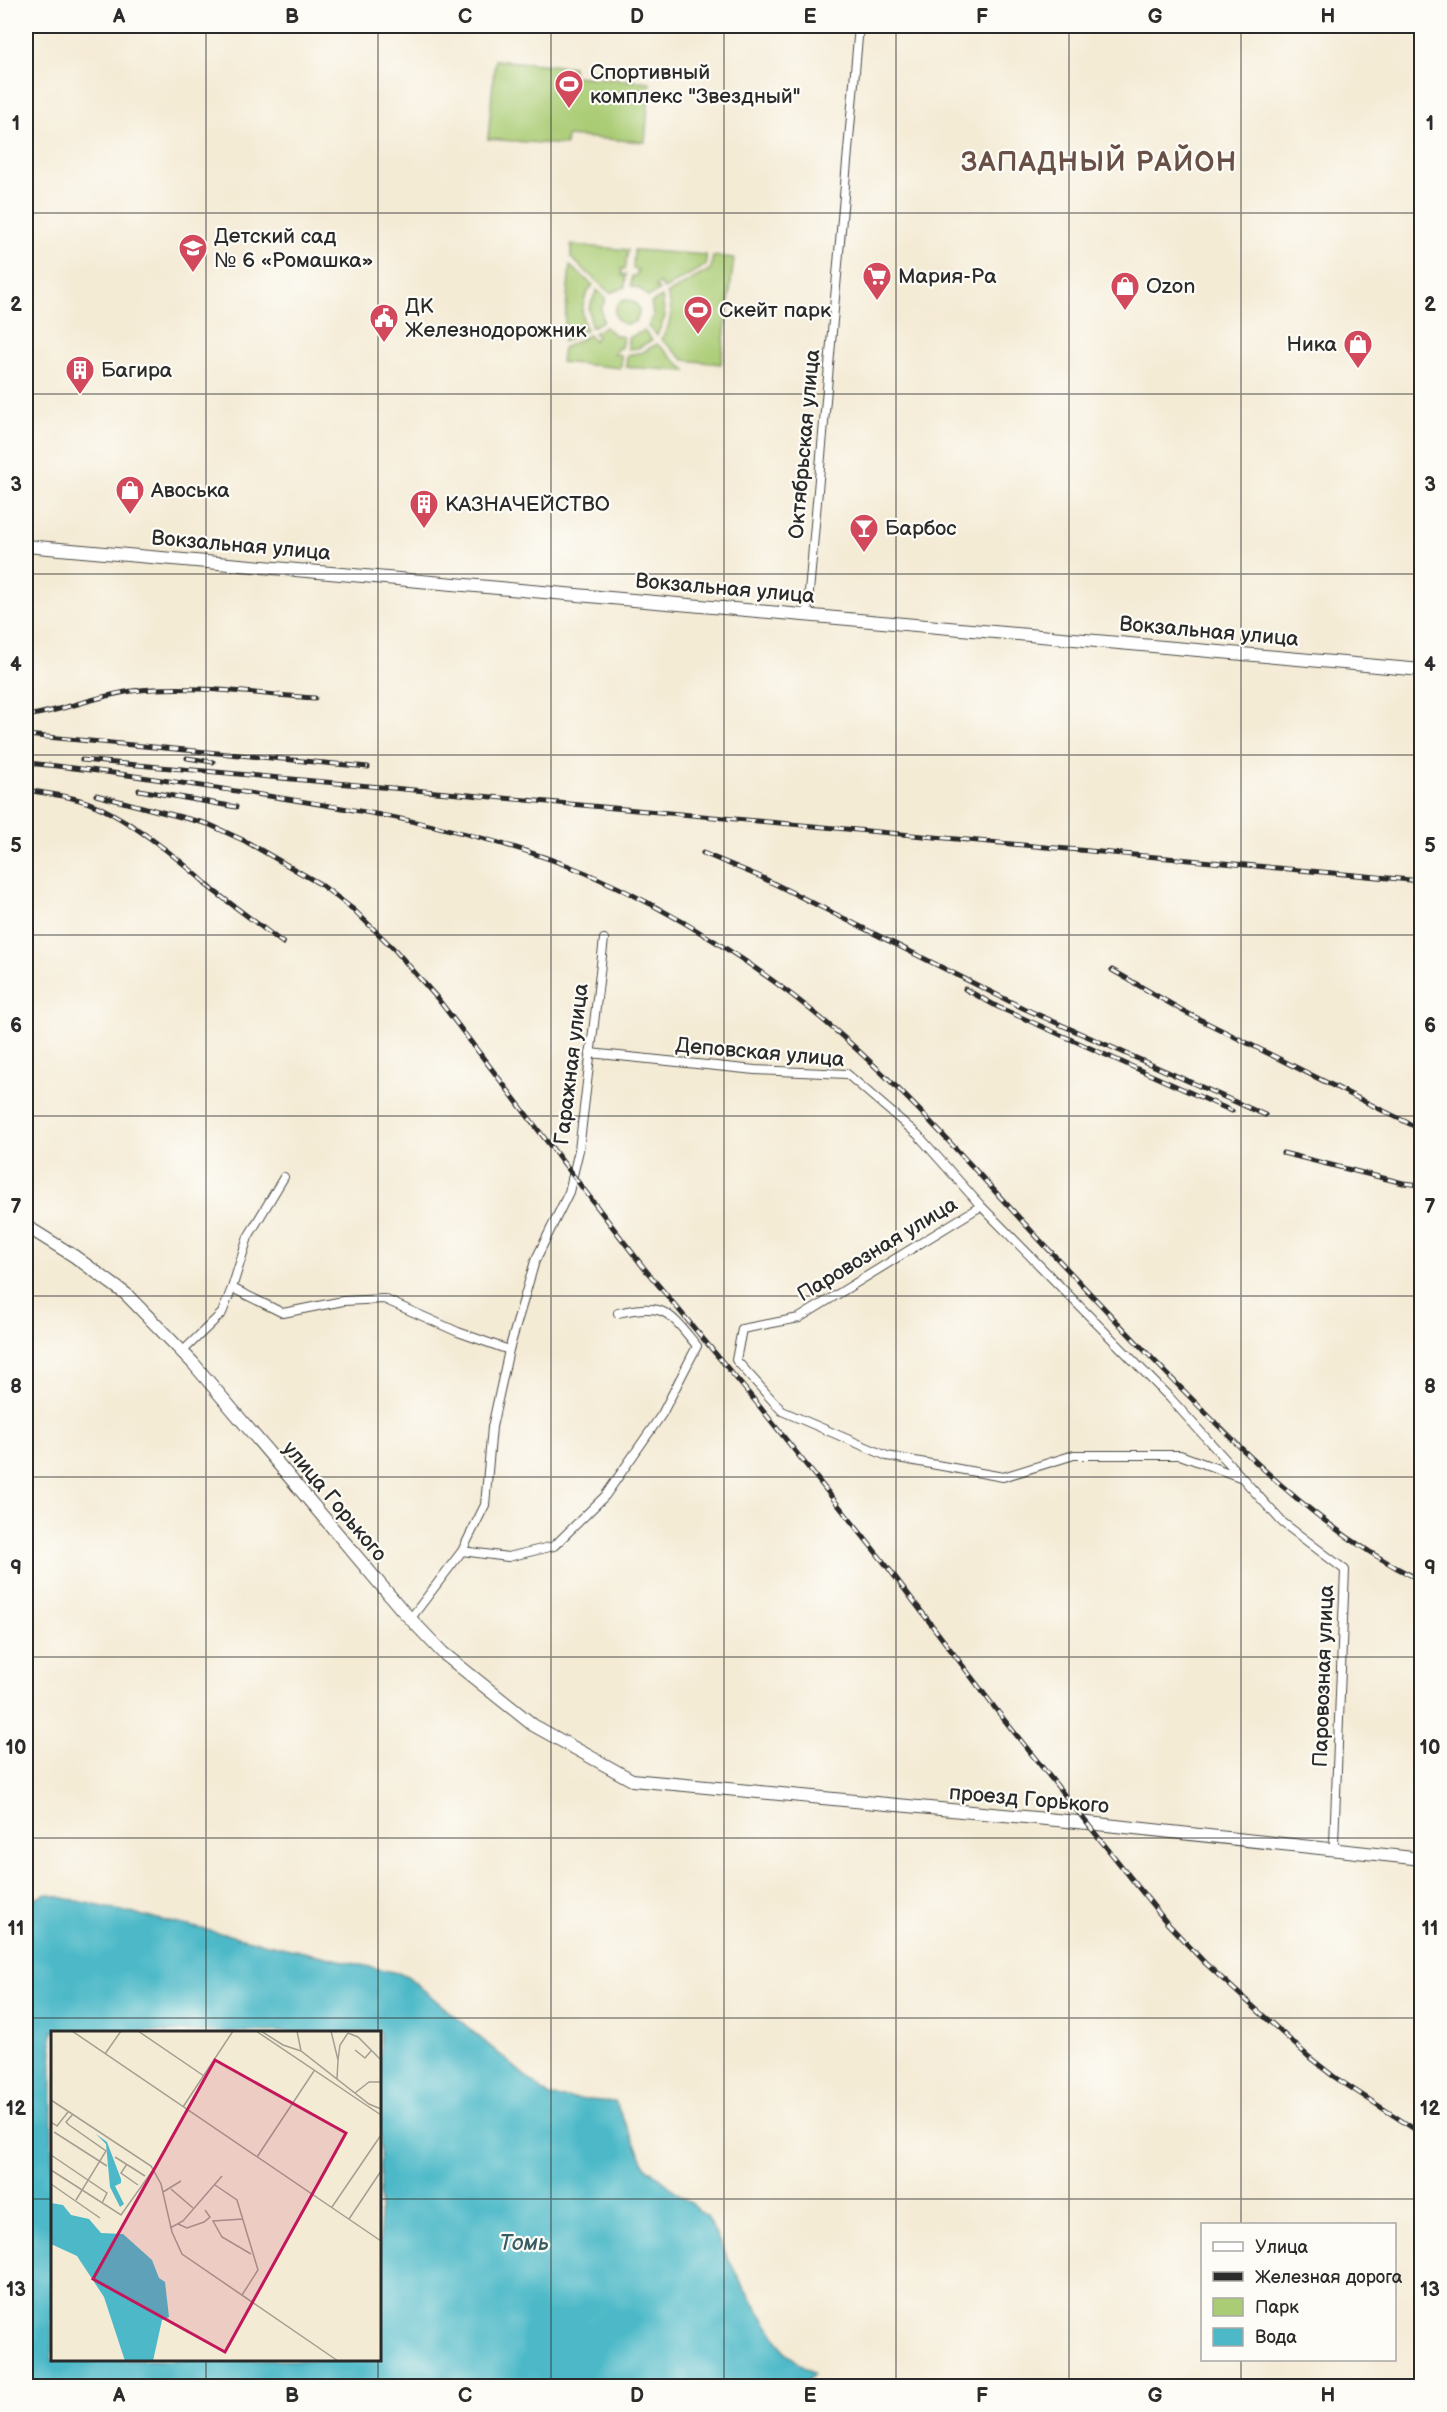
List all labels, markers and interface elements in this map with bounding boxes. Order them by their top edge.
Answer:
text: A [112,5,126,29]
text: B [285,5,299,29]
text: C [458,5,472,29]
text: D [630,5,644,29]
text: E [804,5,817,29]
text: F [976,5,988,29]
text: G [1148,5,1163,29]
text: H [1321,5,1335,29]
place label: Спортивный комплекс "Звездный" [590,60,801,109]
sports icon: Спортивный комплекс "Звездный" [553,68,585,110]
text: 1 [12,112,20,136]
text: 1 [1426,112,1434,136]
district label: ЗАПАДНЫЙ РАЙОН [960,143,1238,179]
place label: Детский сад № 6 «Ромашка» [214,224,373,273]
school or university icon: Детский сад № 6 «Ромашка» [177,232,209,274]
supermarket icon: Мария-Ра [861,260,893,302]
place label: Мария-Ра [898,264,997,289]
shop icon: Ozon [1109,270,1141,312]
place label: Ozon [1146,274,1195,299]
text: 2 [10,293,22,317]
text: 2 [1424,293,1436,317]
place label: ДК Железнодорожник [405,294,587,343]
sports icon: Скейт парк [682,294,714,336]
place label: Скейт парк [719,298,831,323]
public building icon: ДК Железнодорожник [368,302,400,344]
shop icon: Ника [1342,328,1374,370]
place label: Ника [1286,332,1338,357]
street label: Октябрьская улица [784,348,825,540]
building icon: Багира [64,354,96,396]
place label: Багира [101,358,173,383]
text: 3 [10,473,22,497]
text: 3 [1424,473,1436,497]
shop icon: Авоська [114,474,146,516]
place label: Авоська [150,478,230,503]
building icon: КАЗНАЧЕЙСТВО [408,488,440,530]
place label: КАЗНАЧЕЙСТВО [445,492,610,517]
bar icon: Барбос [848,512,880,554]
place label: Барбос [885,516,957,541]
street label: Вокзальная улица [150,525,332,566]
street label: Вокзальная улица [634,568,816,609]
street label: Вокзальная улица [1118,611,1300,652]
text: 4 [10,653,22,677]
text: 4 [1424,653,1436,677]
text: 5 [10,834,22,858]
text: 5 [1424,834,1436,858]
street label: Гаражная улица [549,981,594,1146]
text: 6 [10,1014,22,1038]
text: 6 [1424,1014,1436,1038]
street label: Деповская улица [674,1033,846,1072]
street label: Паровозная улица [793,1191,962,1307]
text: 7 [10,1195,22,1219]
text: 7 [1424,1195,1436,1219]
text: 8 [10,1375,22,1399]
text: 8 [1424,1375,1436,1399]
street label: улица Горького [277,1436,392,1566]
text: 9 [10,1556,22,1580]
text: 9 [1424,1556,1436,1580]
street label: Паровозная улица [1308,1584,1339,1768]
text: 10 [6,1736,26,1760]
text: 10 [1420,1736,1440,1760]
street label: проезд Горького [948,1780,1110,1819]
text: 11 [8,1917,24,1941]
text: 11 [1422,1917,1438,1941]
inset map [51,2031,381,2361]
text: 12 [6,2097,26,2121]
text: 12 [1420,2097,1440,2121]
legend [1201,2223,1396,2361]
water label: Томь [499,2230,549,2257]
text: Улица [1255,2237,1309,2258]
text: Железная дорога [1255,2267,1403,2288]
text: 13 [6,2278,26,2302]
text: 13 [1420,2278,1440,2302]
text: Парк [1255,2297,1299,2318]
text: Вода [1255,2327,1297,2348]
text: A [112,2384,126,2408]
text: B [285,2384,299,2408]
text: C [458,2384,472,2408]
text: D [630,2384,644,2408]
text: E [804,2384,817,2408]
text: F [976,2384,988,2408]
text: G [1148,2384,1163,2408]
text: H [1321,2384,1335,2408]

